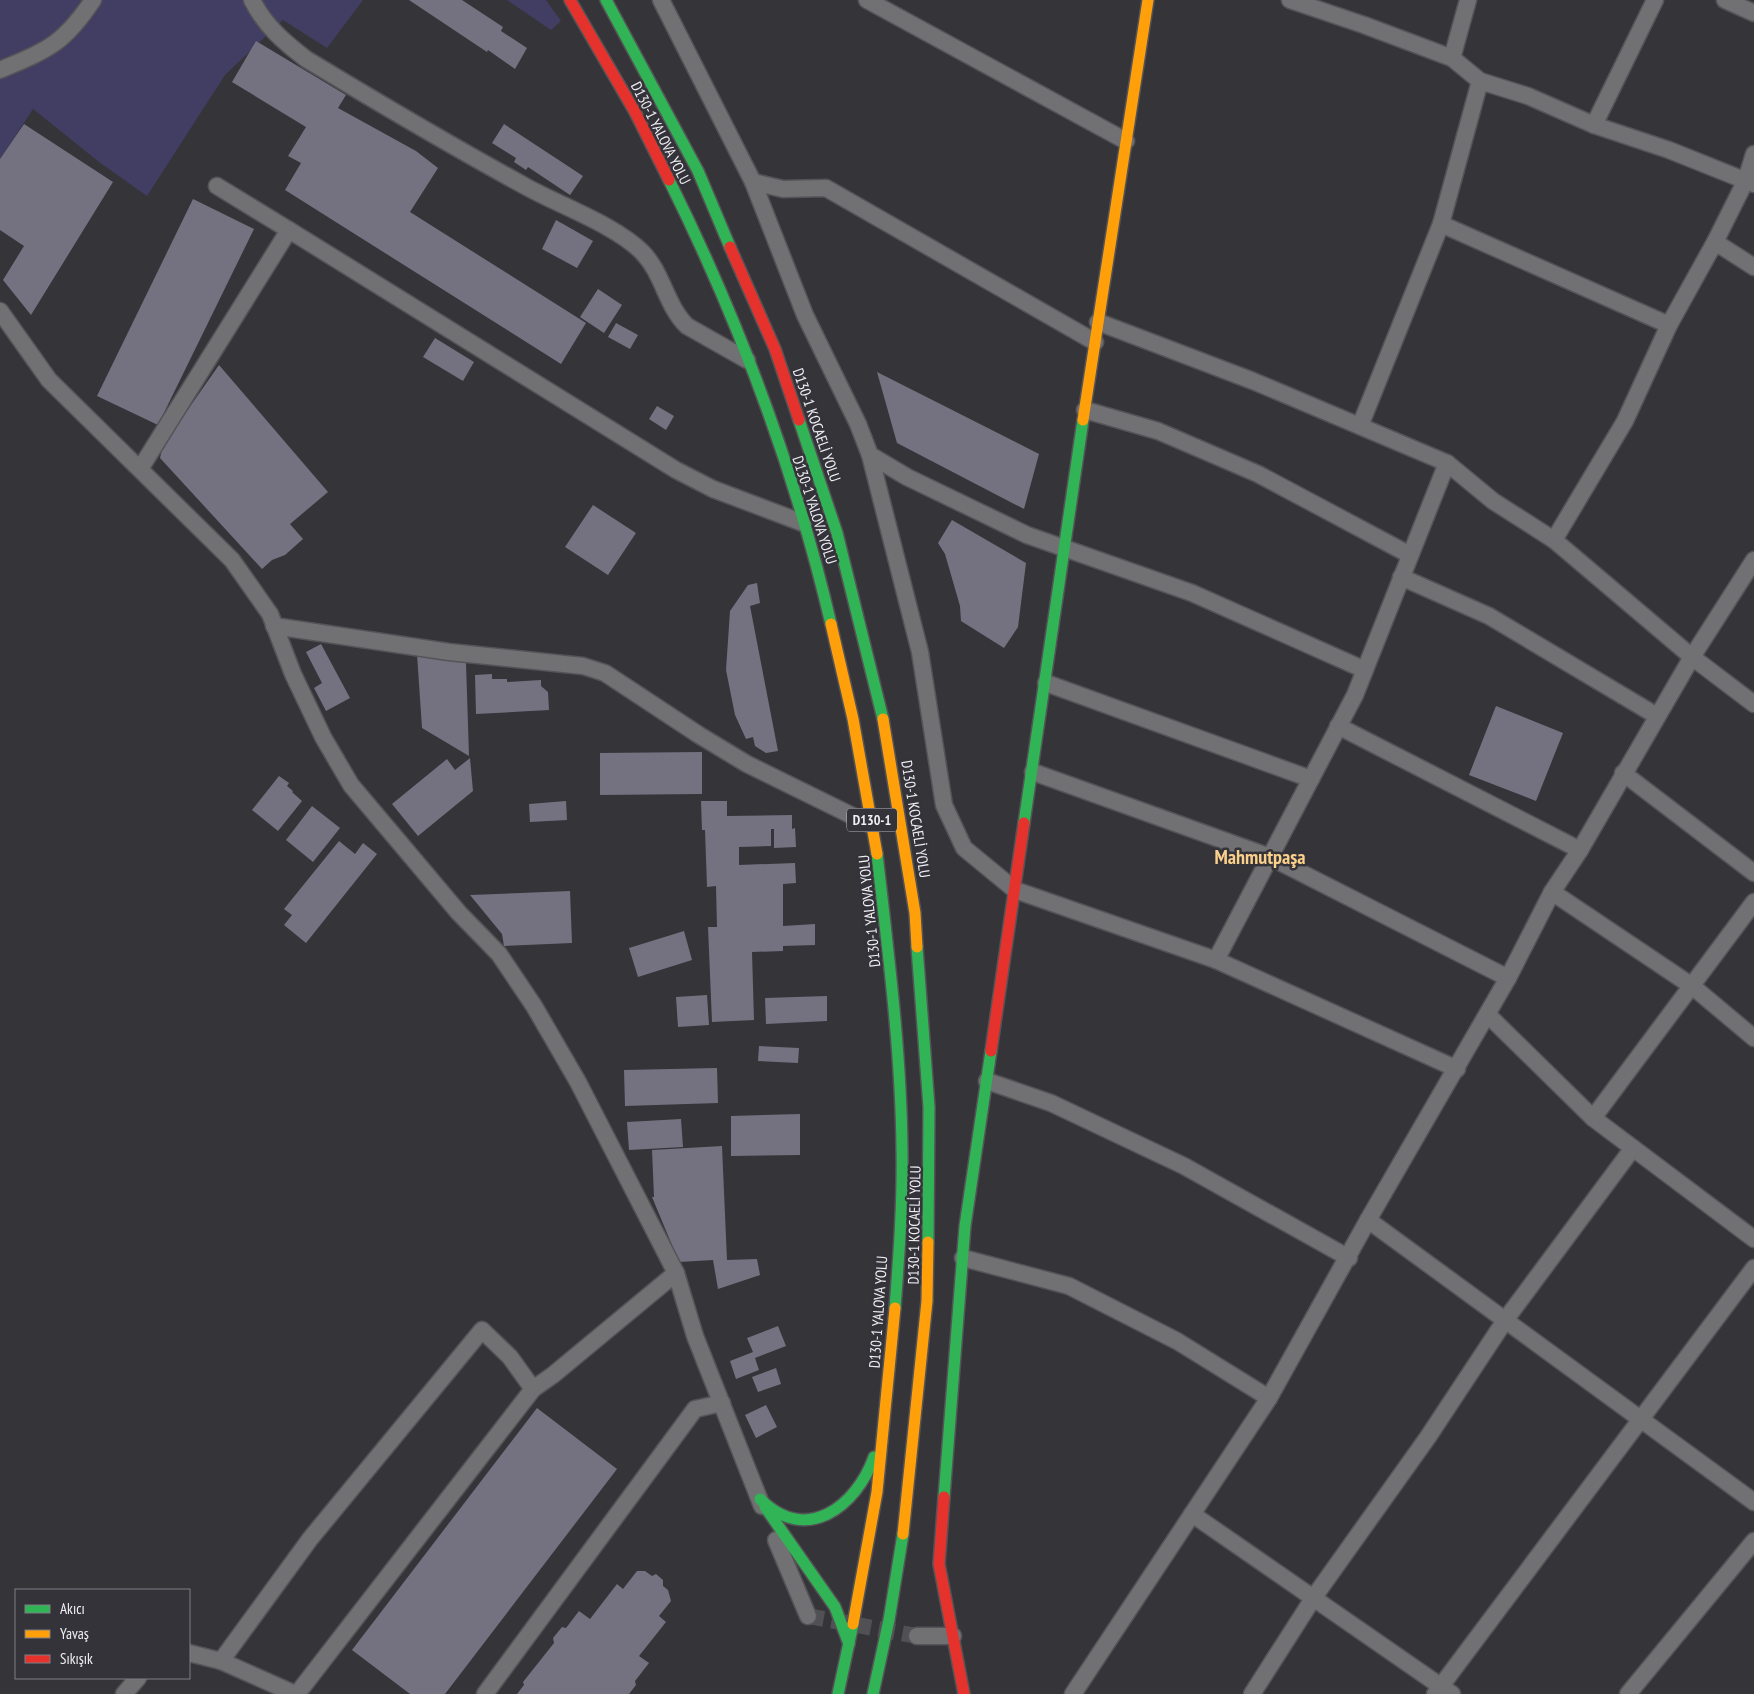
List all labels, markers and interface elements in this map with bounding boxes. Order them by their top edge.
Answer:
street label: D130-1 YALOVA YOLU [627,78,695,188]
street label: D130-1 KOCAELİ YOLU [789,366,845,484]
street label: D130-1 YALOVA YOLU [789,453,841,567]
street label: D130-1 KOCAELİ YOLU [897,759,935,879]
road number: D130-1 [847,808,897,832]
district label: Mahmutpaşa [1215,844,1305,870]
street label: D130-1 YALOVA YOLU [854,854,884,968]
street label: D130-1 KOCAELİ YOLU [903,1165,925,1285]
street label: D130-1 YALOVA YOLU [865,1255,891,1369]
legend [15,1589,190,1679]
text: Akıcı [60,1599,85,1618]
text: Yavaş [60,1624,89,1643]
text: Sıkışık [60,1649,93,1668]

